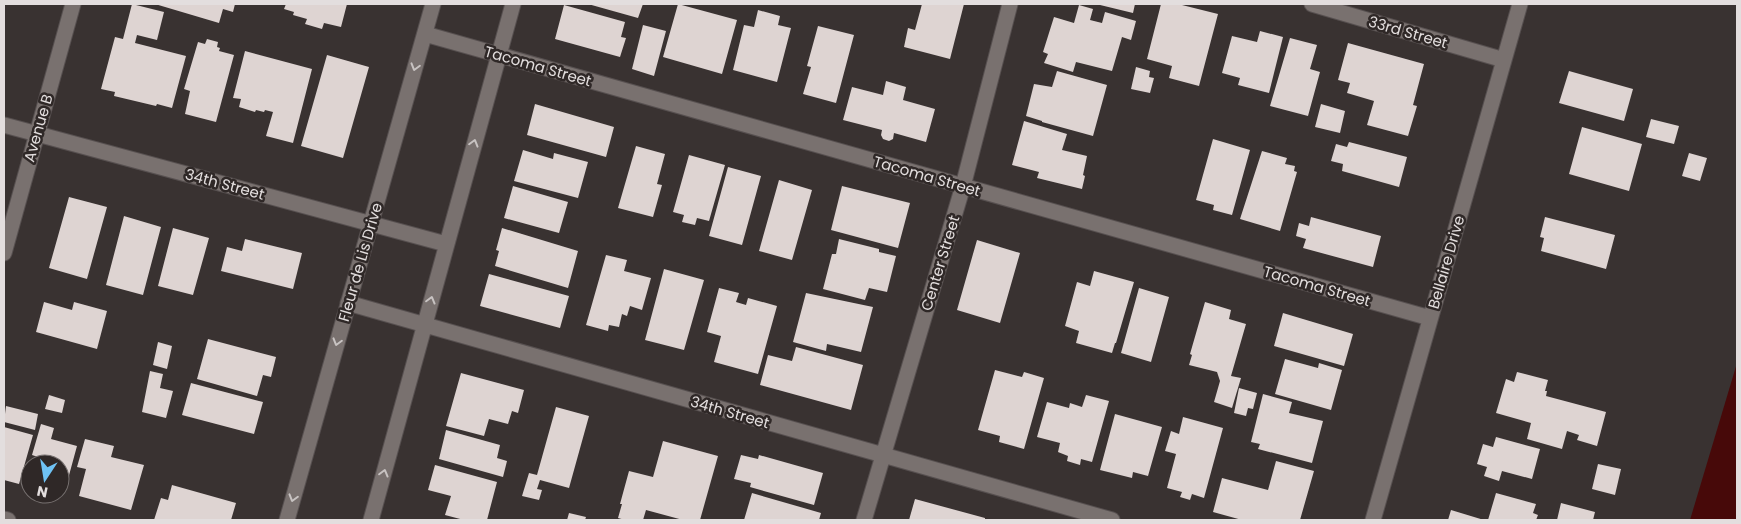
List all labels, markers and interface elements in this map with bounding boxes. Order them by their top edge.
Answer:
street label: 33rd Street [1366,11,1450,53]
street label: Tacoma Street [482,41,594,91]
one-way arrow [410,63,421,72]
street label: Avenue B [18,92,58,164]
one-way arrow [468,138,479,147]
street label: Tacoma Street [871,151,983,201]
street label: 34th Street [183,163,267,205]
street label: Fleur de Lis Drive [333,200,387,324]
street label: Center Street [916,213,964,313]
street label: Bellaire Drive [1423,213,1469,311]
street label: Tacoma Street [1261,261,1373,311]
one-way arrow [425,295,436,304]
one-way arrow [333,337,343,345]
street label: 34th Street [688,391,772,433]
north arrow [20,454,70,504]
one-way arrow [378,469,389,478]
text: N [35,481,50,503]
one-way arrow [288,494,299,502]

